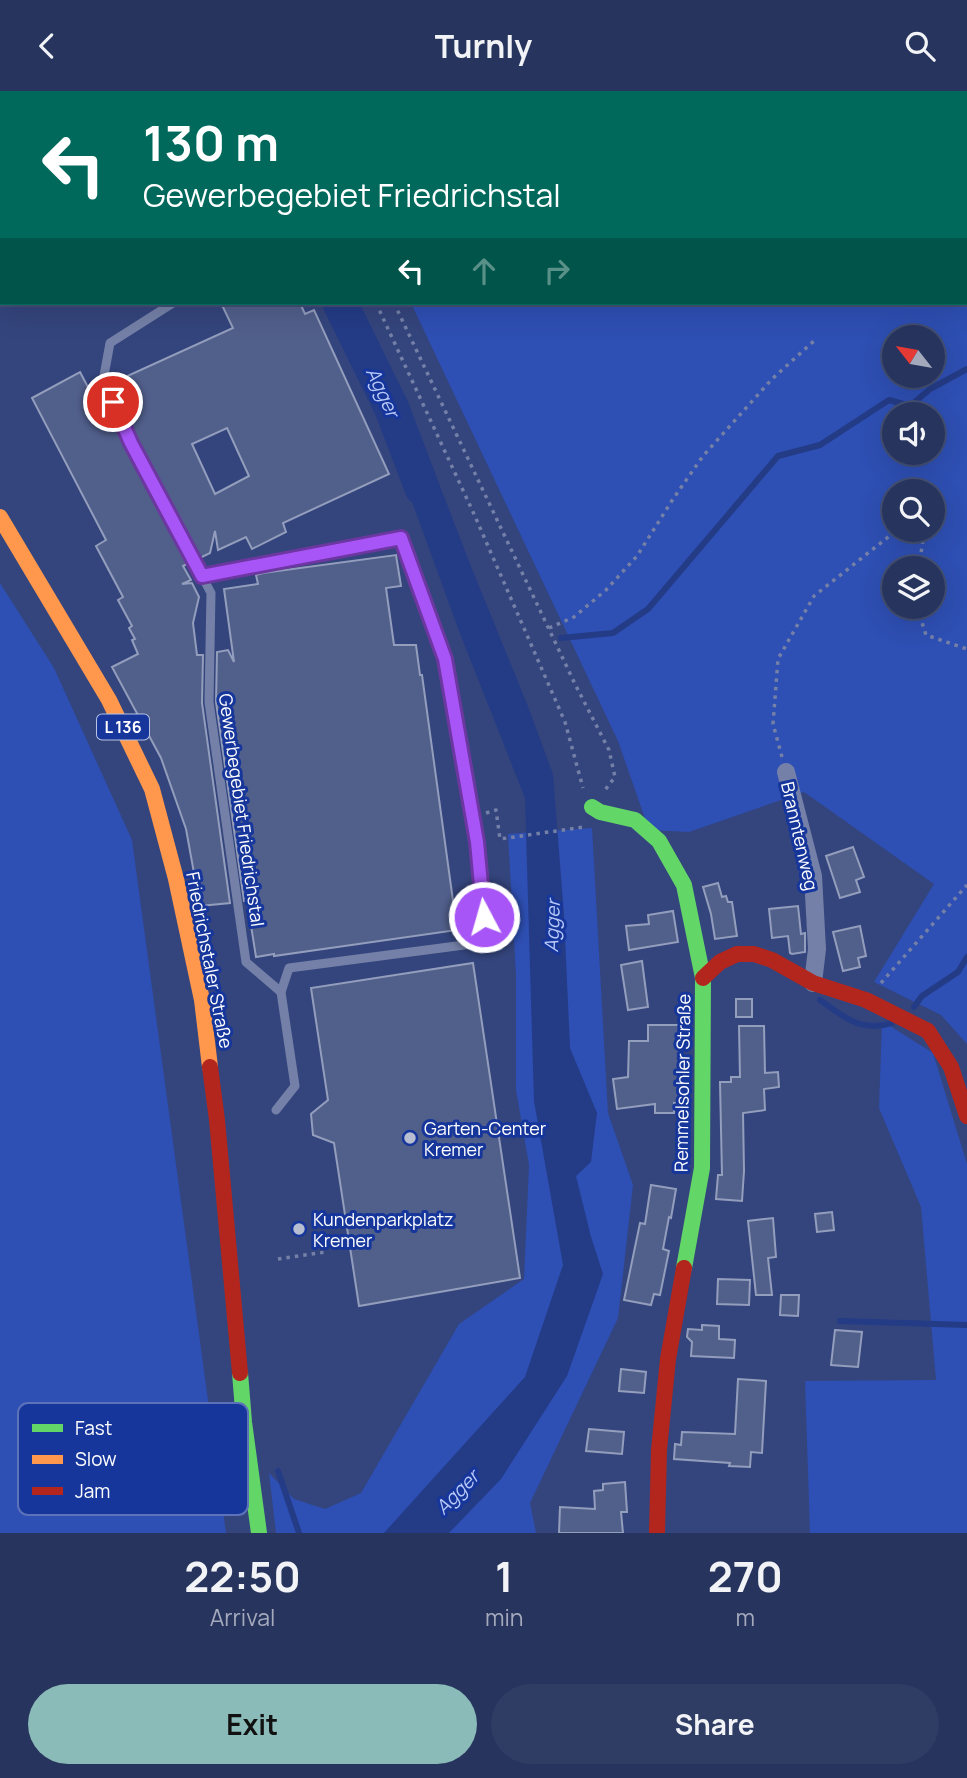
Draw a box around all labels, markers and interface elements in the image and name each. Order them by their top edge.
text: Turnly [435,24,532,68]
icon: back [28,27,66,65]
icon: search [901,27,939,65]
text: 130 m [143,109,279,176]
icon: left [28,119,119,210]
text: Gewerbegebiet Friedrichstal [143,173,561,217]
icon: left [392,252,430,290]
icon: ahead [465,252,503,290]
icon: right [538,252,576,290]
north arrow [882,325,945,389]
map controls [882,325,945,619]
water label: Agger [360,363,407,423]
pin [83,372,143,432]
icon: arrive [94,383,132,421]
button: sound [882,402,945,465]
button: search [882,479,945,542]
button: layers [882,556,945,619]
street label: Gewerbegebiet Friedrichstal [214,692,270,928]
road number: L 136 [97,715,149,740]
street label: Branntenweg [776,779,824,893]
street label: Friedrichstaler Straße [181,870,239,1050]
position arrow [447,880,521,954]
water label: Agger [538,897,566,953]
street label: Remmelsohler Straße [668,994,696,1172]
place label: Garten-Center Kremer [424,1116,547,1161]
marker: Garten-Center Kremer [402,1130,418,1146]
place label: Kundenparkplatz Kremer [313,1207,454,1252]
marker: Kundenparkplatz Kremer [291,1221,307,1237]
legend [18,1403,248,1515]
text: Fast [75,1415,112,1441]
text: Slow [75,1446,117,1472]
water label: Agger [429,1463,486,1520]
text: Jam [75,1478,110,1504]
text: 22:50 [184,1547,301,1605]
text: 1 [495,1547,513,1605]
text: 270 [708,1547,783,1605]
text: Arrival [210,1601,275,1633]
text: min [485,1601,524,1633]
text: m [735,1601,755,1633]
button: Exit [28,1684,477,1764]
button: Share [491,1684,939,1764]

